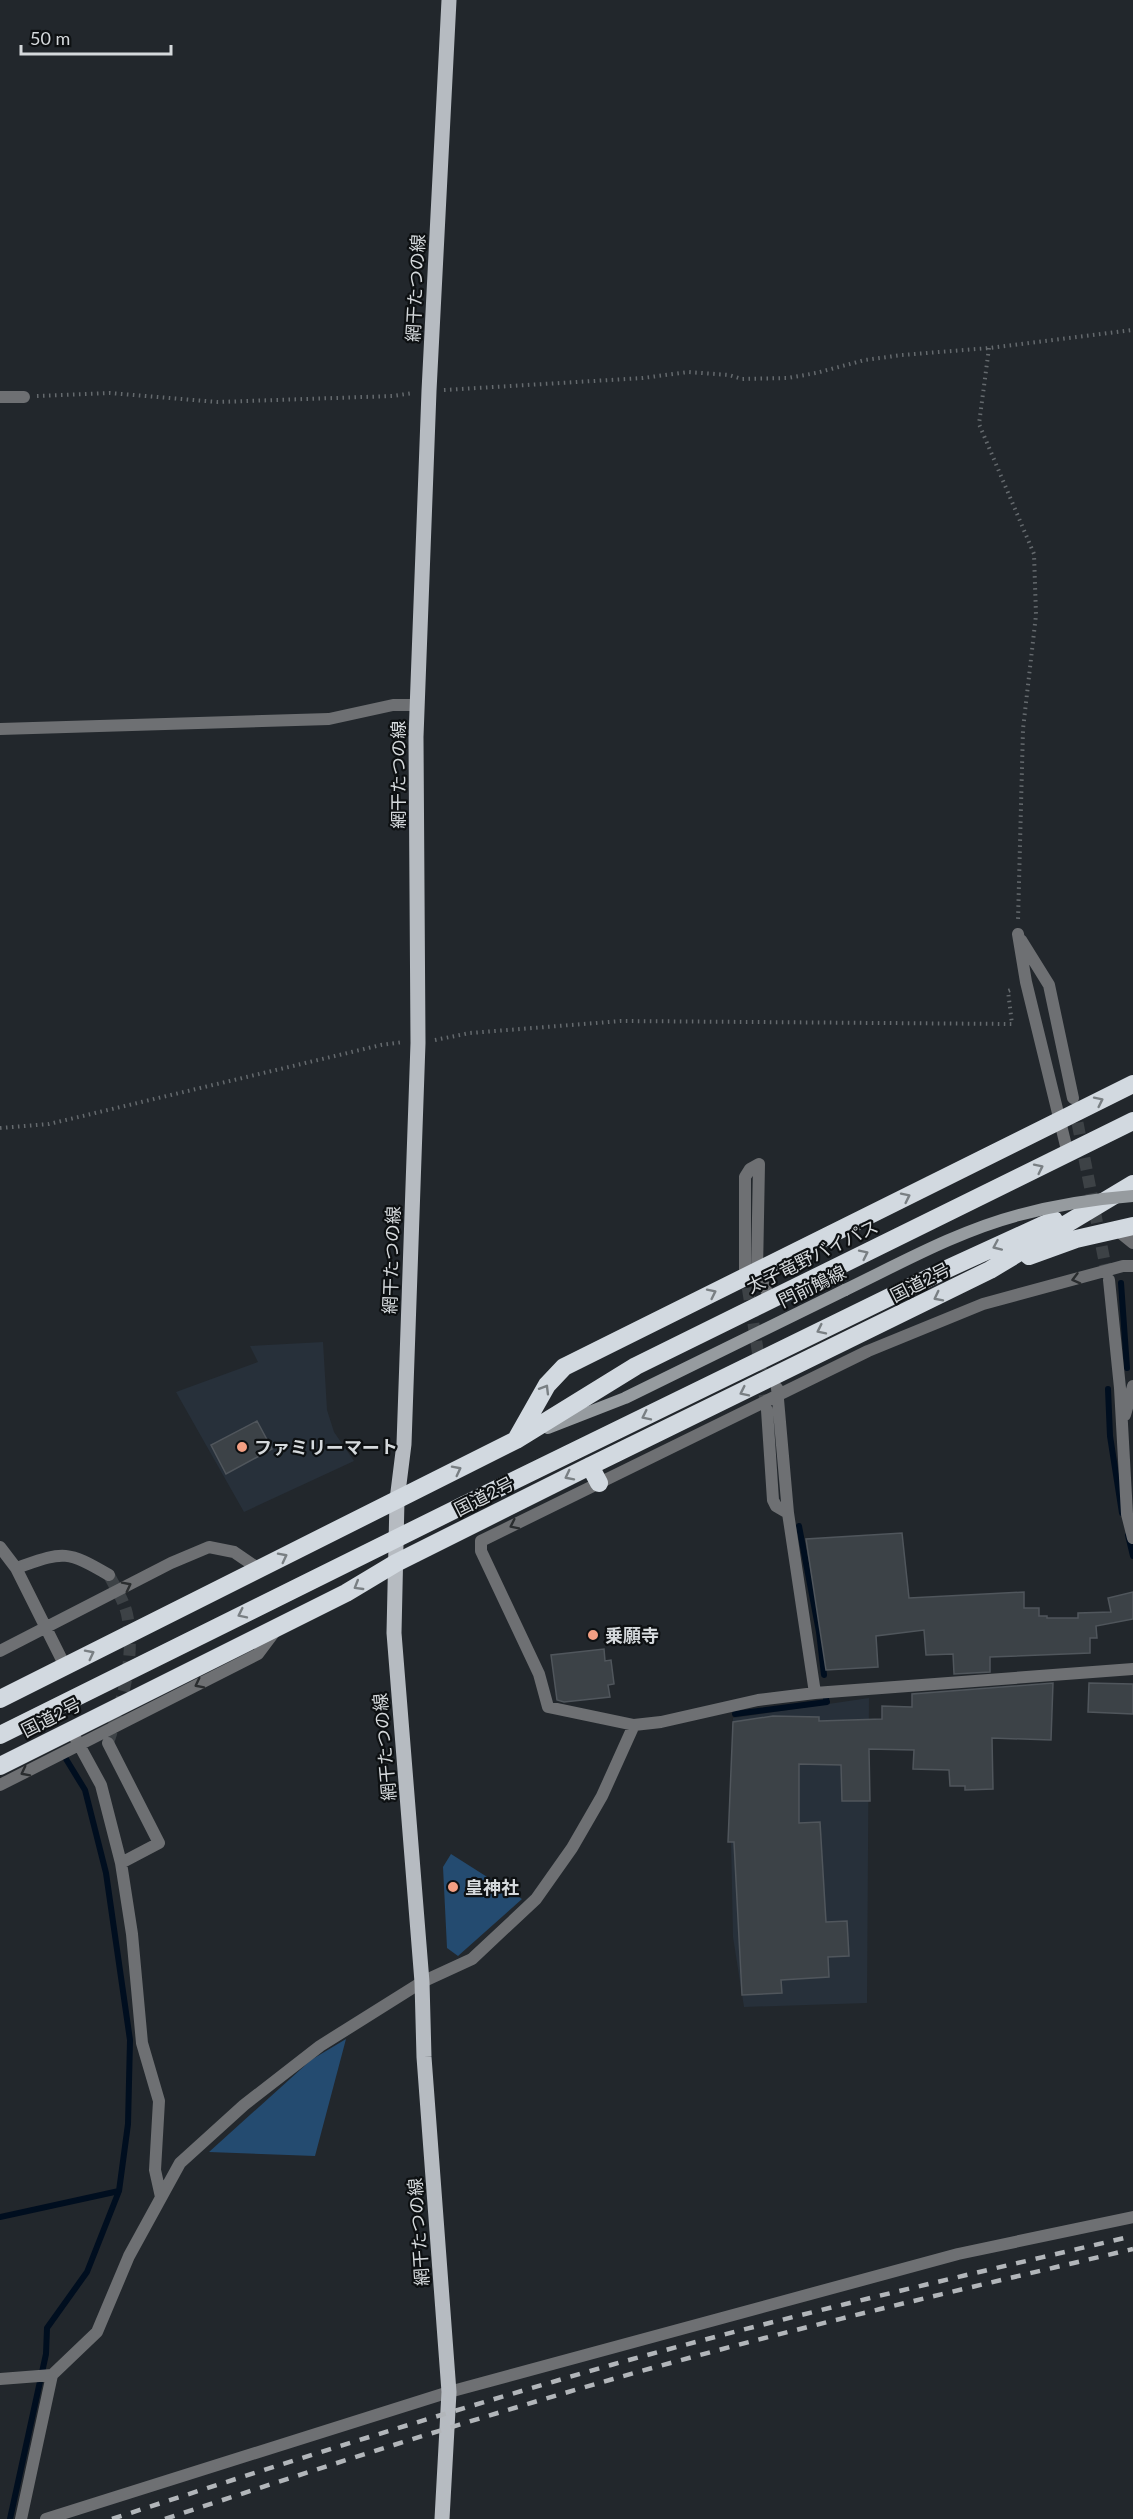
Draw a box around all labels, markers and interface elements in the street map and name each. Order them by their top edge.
scale bar [21,18,171,56]
text: 50 m [30,27,70,49]
street label: 網干たつの線 [401,233,429,343]
street label: 網干たつの線 [387,721,409,829]
one-way arrow [1093,1097,1103,1108]
one-way arrow [1032,1164,1043,1176]
one-way arrow [899,1193,910,1204]
street label: 網干たつの線 [378,1206,404,1314]
street label: 太子竜野バイパス [743,1215,881,1297]
one-way arrow [992,1239,1003,1251]
one-way arrow [857,1250,868,1262]
street label: 国道2号 [886,1258,954,1306]
street label: 門前鵤線 [775,1260,849,1312]
one-way arrow [1071,1271,1081,1284]
one-way arrow [706,1289,716,1300]
one-way arrow [934,1290,945,1301]
one-way arrow [816,1323,827,1335]
one-way arrow [740,1384,751,1396]
one-way arrow [538,1385,549,1395]
one-way arrow [641,1409,652,1420]
place label: ファミリーマート [254,1436,398,1458]
marker: ファミリーマート [235,1440,249,1454]
one-way arrow [451,1466,462,1477]
one-way arrow [564,1469,575,1481]
street label: 国道2号 [450,1472,518,1520]
one-way arrow [510,1517,521,1529]
one-way arrow [277,1553,288,1565]
one-way arrow [354,1578,364,1590]
one-way arrow [120,1582,131,1593]
one-way arrow [237,1607,248,1619]
place label: 乗願寺 [605,1624,659,1646]
marker: 乗願寺 [586,1628,600,1642]
one-way arrow [83,1649,94,1661]
one-way arrow [194,1676,205,1688]
street label: 網干たつの線 [368,1692,400,1802]
street label: 国道2号 [17,1693,85,1741]
one-way arrow [21,1765,32,1776]
place label: 皇神社 [465,1876,519,1898]
marker: 皇神社 [446,1880,460,1894]
street label: 網干たつの線 [403,2177,433,2287]

